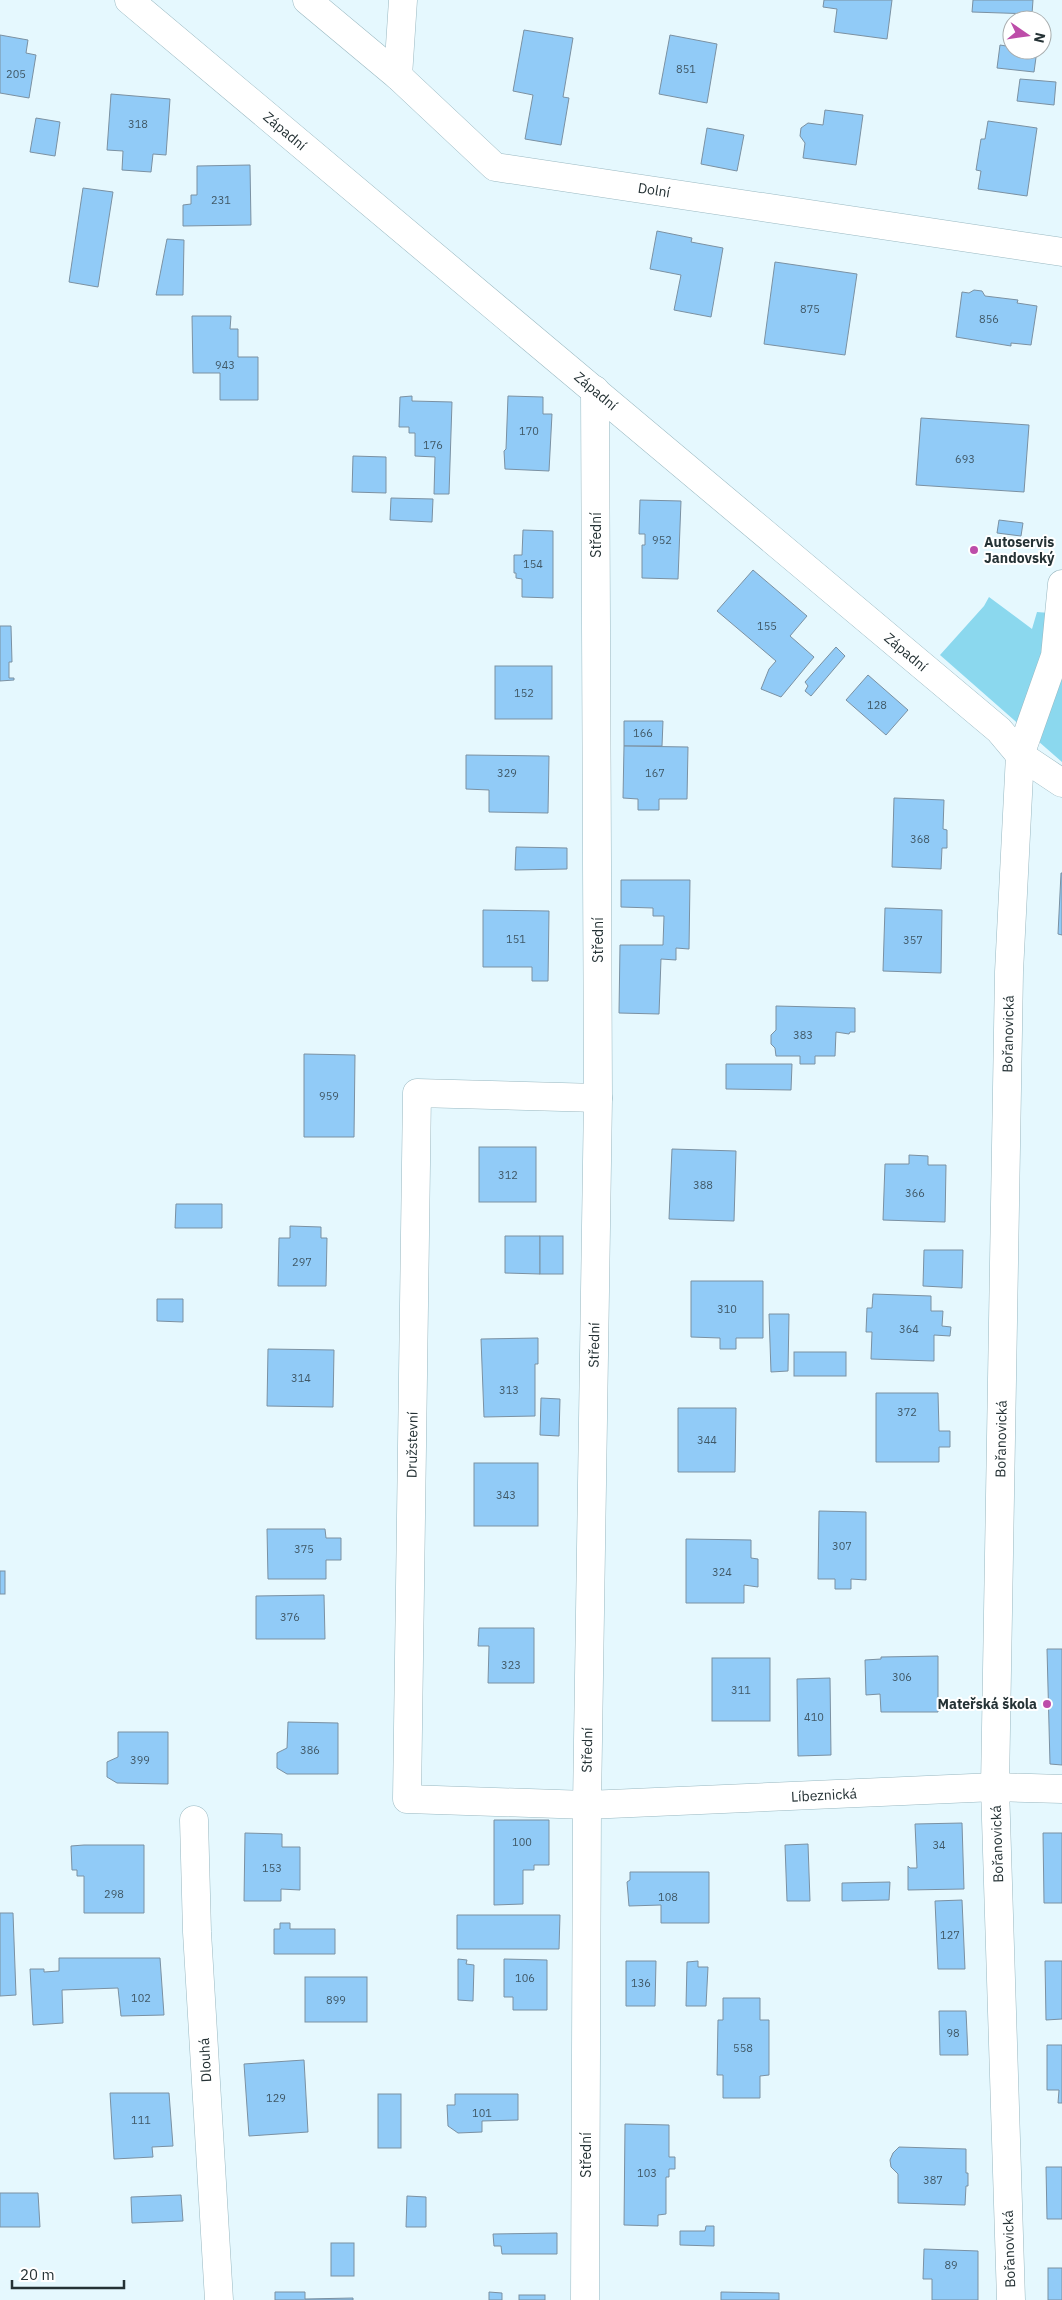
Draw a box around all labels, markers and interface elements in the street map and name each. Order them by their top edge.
north arrow [1002,10,1052,60]
text: N [1030,31,1050,45]
house number: 851 [676,62,696,76]
house number: 205 [6,67,26,81]
street label: Západní [260,108,311,155]
house number: 318 [128,117,148,131]
street label: Dolní [637,179,672,202]
house number: 231 [211,193,231,207]
house number: 875 [800,302,820,316]
house number: 856 [979,312,999,326]
house number: 943 [215,358,235,372]
street label: Západní [571,368,622,415]
house number: 170 [519,424,539,438]
house number: 176 [423,438,443,452]
house number: 693 [955,452,975,466]
street label: Střední [587,512,605,558]
house number: 952 [652,533,672,547]
place label: Autoservis Jandovský [984,533,1055,567]
marker: Autoservis Jandovský [968,544,980,556]
house number: 154 [523,557,543,571]
house number: 155 [757,619,777,633]
street label: Západní [881,629,932,676]
house number: 152 [514,686,534,700]
house number: 128 [867,698,887,712]
house number: 166 [633,726,653,740]
house number: 329 [497,766,517,780]
house number: 167 [645,766,665,780]
house number: 368 [910,832,930,846]
street label: Střední [589,917,607,963]
house number: 151 [506,932,526,946]
house number: 357 [903,933,923,947]
street label: Bořanovická [998,995,1018,1073]
house number: 383 [793,1028,813,1042]
house number: 959 [319,1089,339,1103]
house number: 312 [498,1168,518,1182]
house number: 388 [693,1178,713,1192]
house number: 366 [905,1186,925,1200]
house number: 297 [292,1255,312,1269]
house number: 310 [717,1302,737,1316]
street label: Střední [585,1322,603,1368]
house number: 364 [899,1322,919,1336]
house number: 314 [291,1371,311,1385]
house number: 313 [499,1383,519,1397]
street label: Bořanovická [991,1400,1011,1478]
house number: 372 [897,1405,917,1419]
street label: Družstevní [402,1411,422,1478]
house number: 344 [697,1433,717,1447]
house number: 343 [496,1488,516,1502]
house number: 307 [832,1539,852,1553]
house number: 375 [294,1542,314,1556]
house number: 324 [712,1565,732,1579]
house number: 376 [280,1610,300,1624]
house number: 323 [501,1658,521,1672]
house number: 306 [892,1670,912,1684]
house number: 311 [731,1683,751,1697]
place label: Mateřská škola [938,1695,1037,1713]
marker: Mateřská škola [1041,1698,1053,1710]
house number: 410 [804,1710,824,1724]
street label: Střední [578,1727,596,1773]
house number: 386 [300,1743,320,1757]
house number: 399 [130,1753,150,1767]
street label: Líbeznická [791,1784,858,1806]
street label: Bořanovická [987,1804,1007,1883]
house number: 100 [512,1835,532,1849]
house number: 34 [932,1838,946,1852]
house number: 153 [262,1861,282,1875]
house number: 298 [104,1887,124,1901]
house number: 108 [658,1890,678,1904]
house number: 127 [940,1928,960,1942]
house number: 106 [515,1971,535,1985]
house number: 136 [631,1976,651,1990]
house number: 102 [131,1991,151,2005]
house number: 899 [326,1993,346,2007]
house number: 98 [946,2026,960,2040]
street label: Dlouhá [195,2037,215,2083]
house number: 558 [733,2041,753,2055]
house number: 129 [266,2091,286,2105]
house number: 101 [472,2106,492,2120]
house number: 111 [131,2113,151,2127]
street label: Střední [577,2132,595,2178]
house number: 103 [637,2166,657,2180]
house number: 387 [923,2173,943,2187]
street label: Bořanovická [999,2209,1019,2288]
scale bar [12,2258,125,2290]
house number: 89 [944,2258,958,2272]
text: 20 m [20,2265,55,2284]

